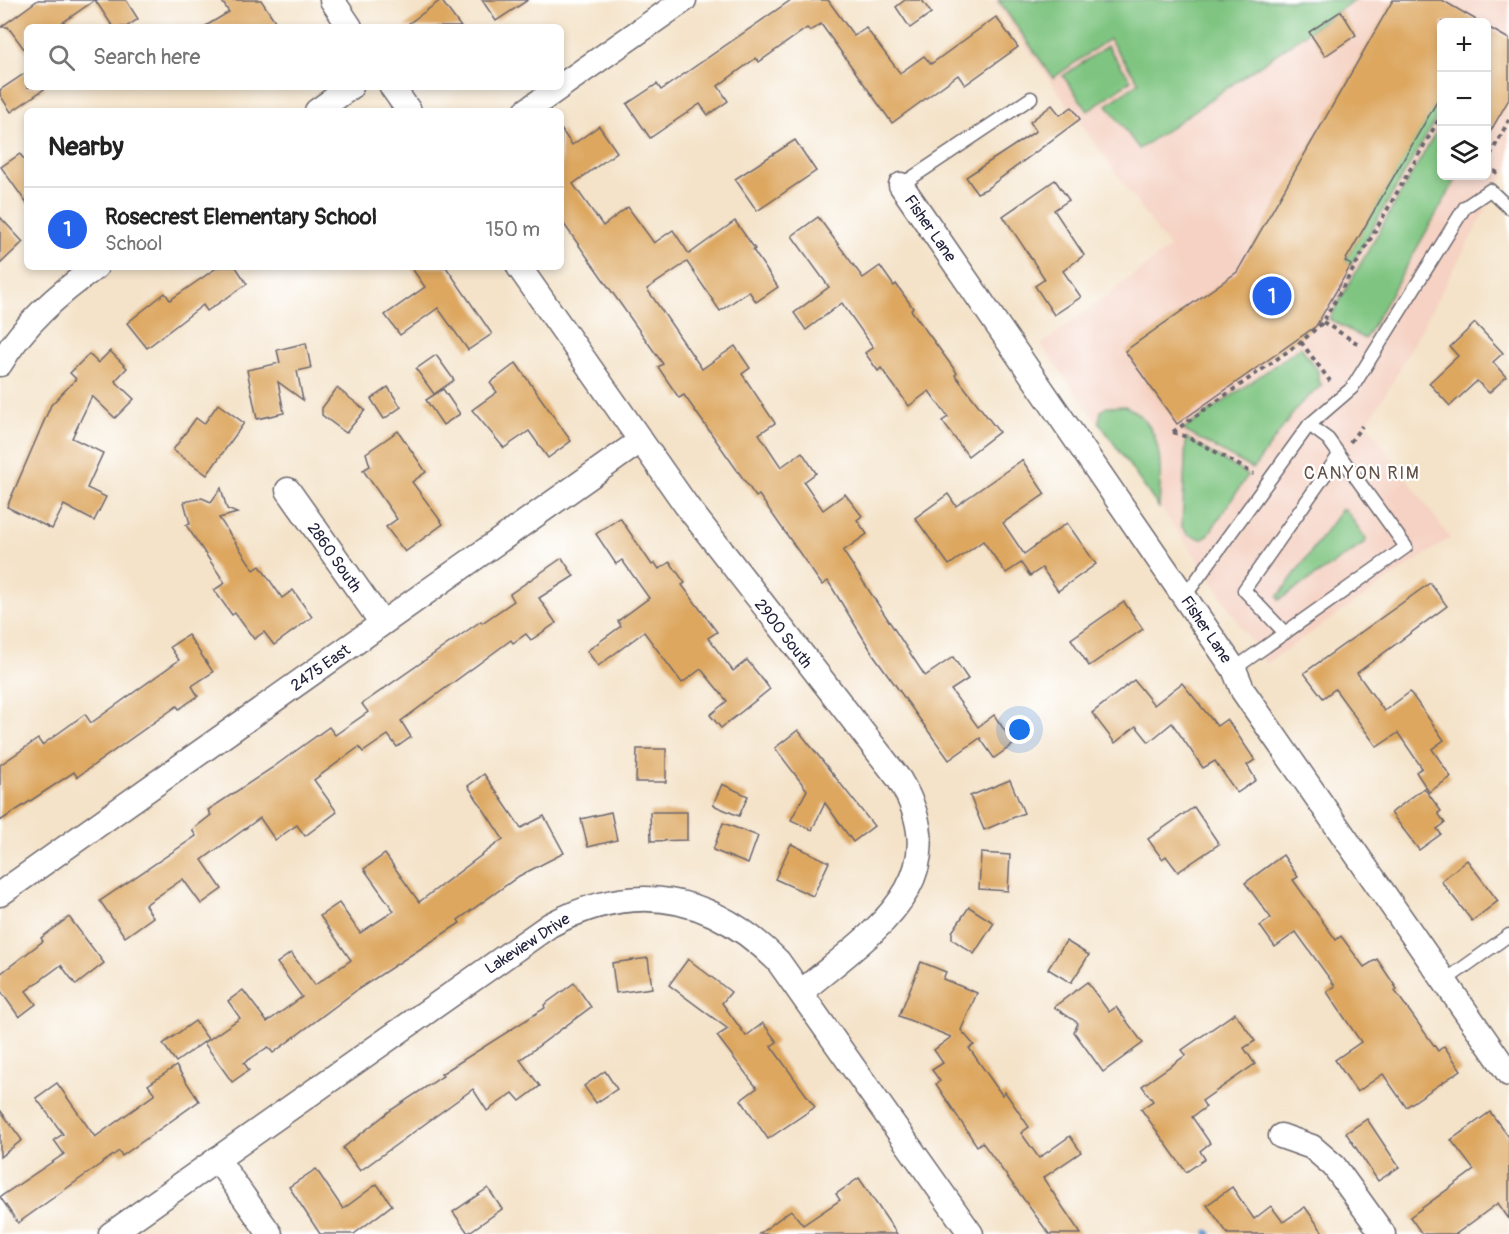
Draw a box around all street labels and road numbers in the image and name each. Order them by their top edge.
street label: Fisher Lane [900,191,961,266]
street label: 2860 South [303,519,365,596]
street label: Fisher Lane [1176,592,1236,667]
street label: 2900 South [750,595,816,672]
street label: 2475 East [287,640,355,696]
street label: Lakeview Drive [481,909,574,979]

